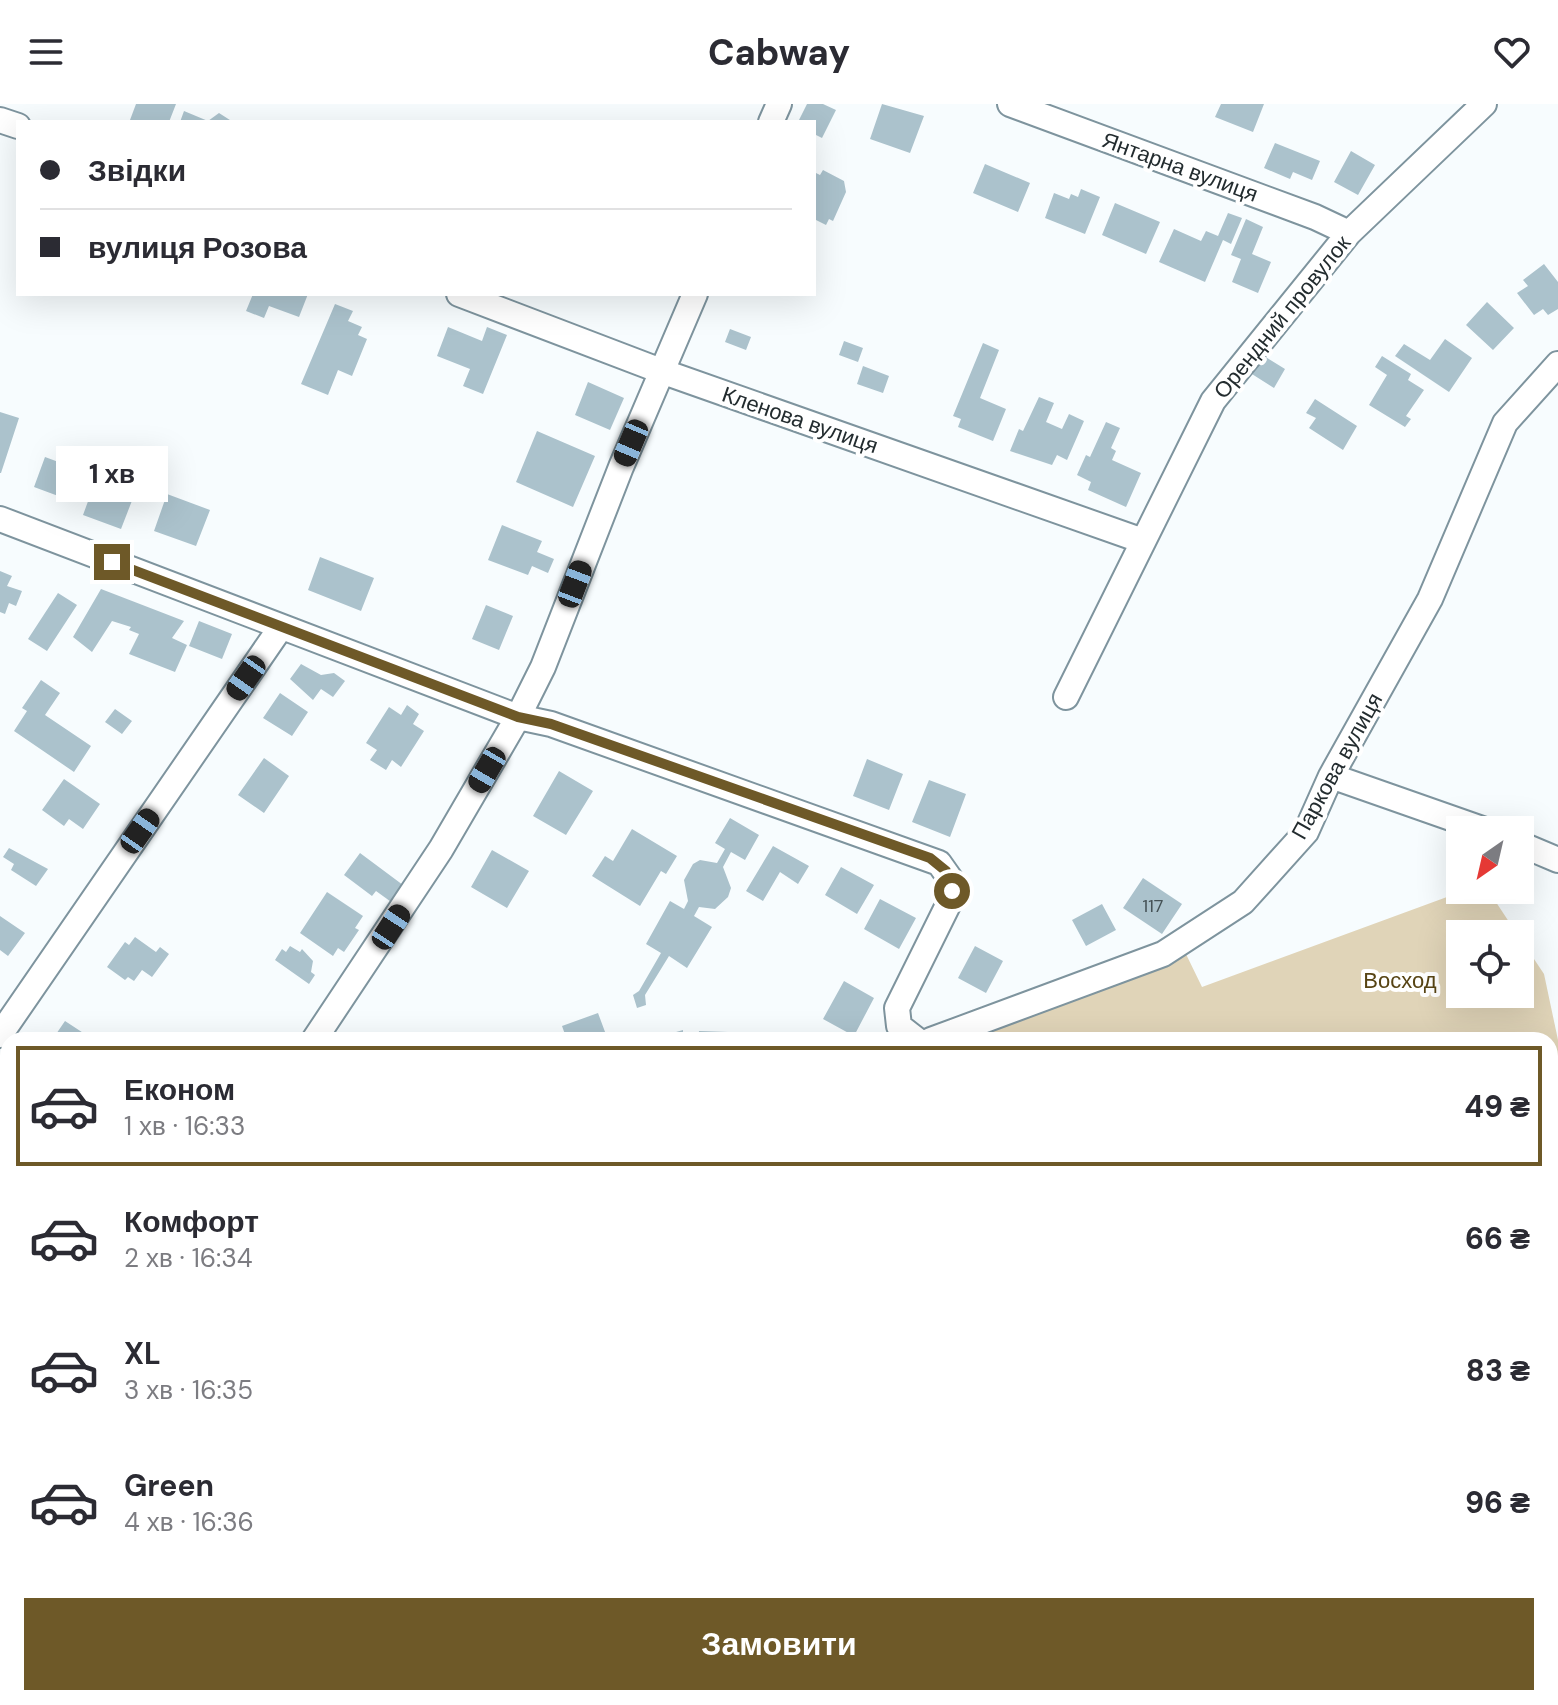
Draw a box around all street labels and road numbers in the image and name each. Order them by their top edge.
street label: Янтарна вулиця [1098,125,1262,209]
street label: Орендний провулок [1207,229,1357,405]
street label: Кленова вулиця [718,380,882,460]
street label: Паркова вулиця [1285,688,1389,844]

